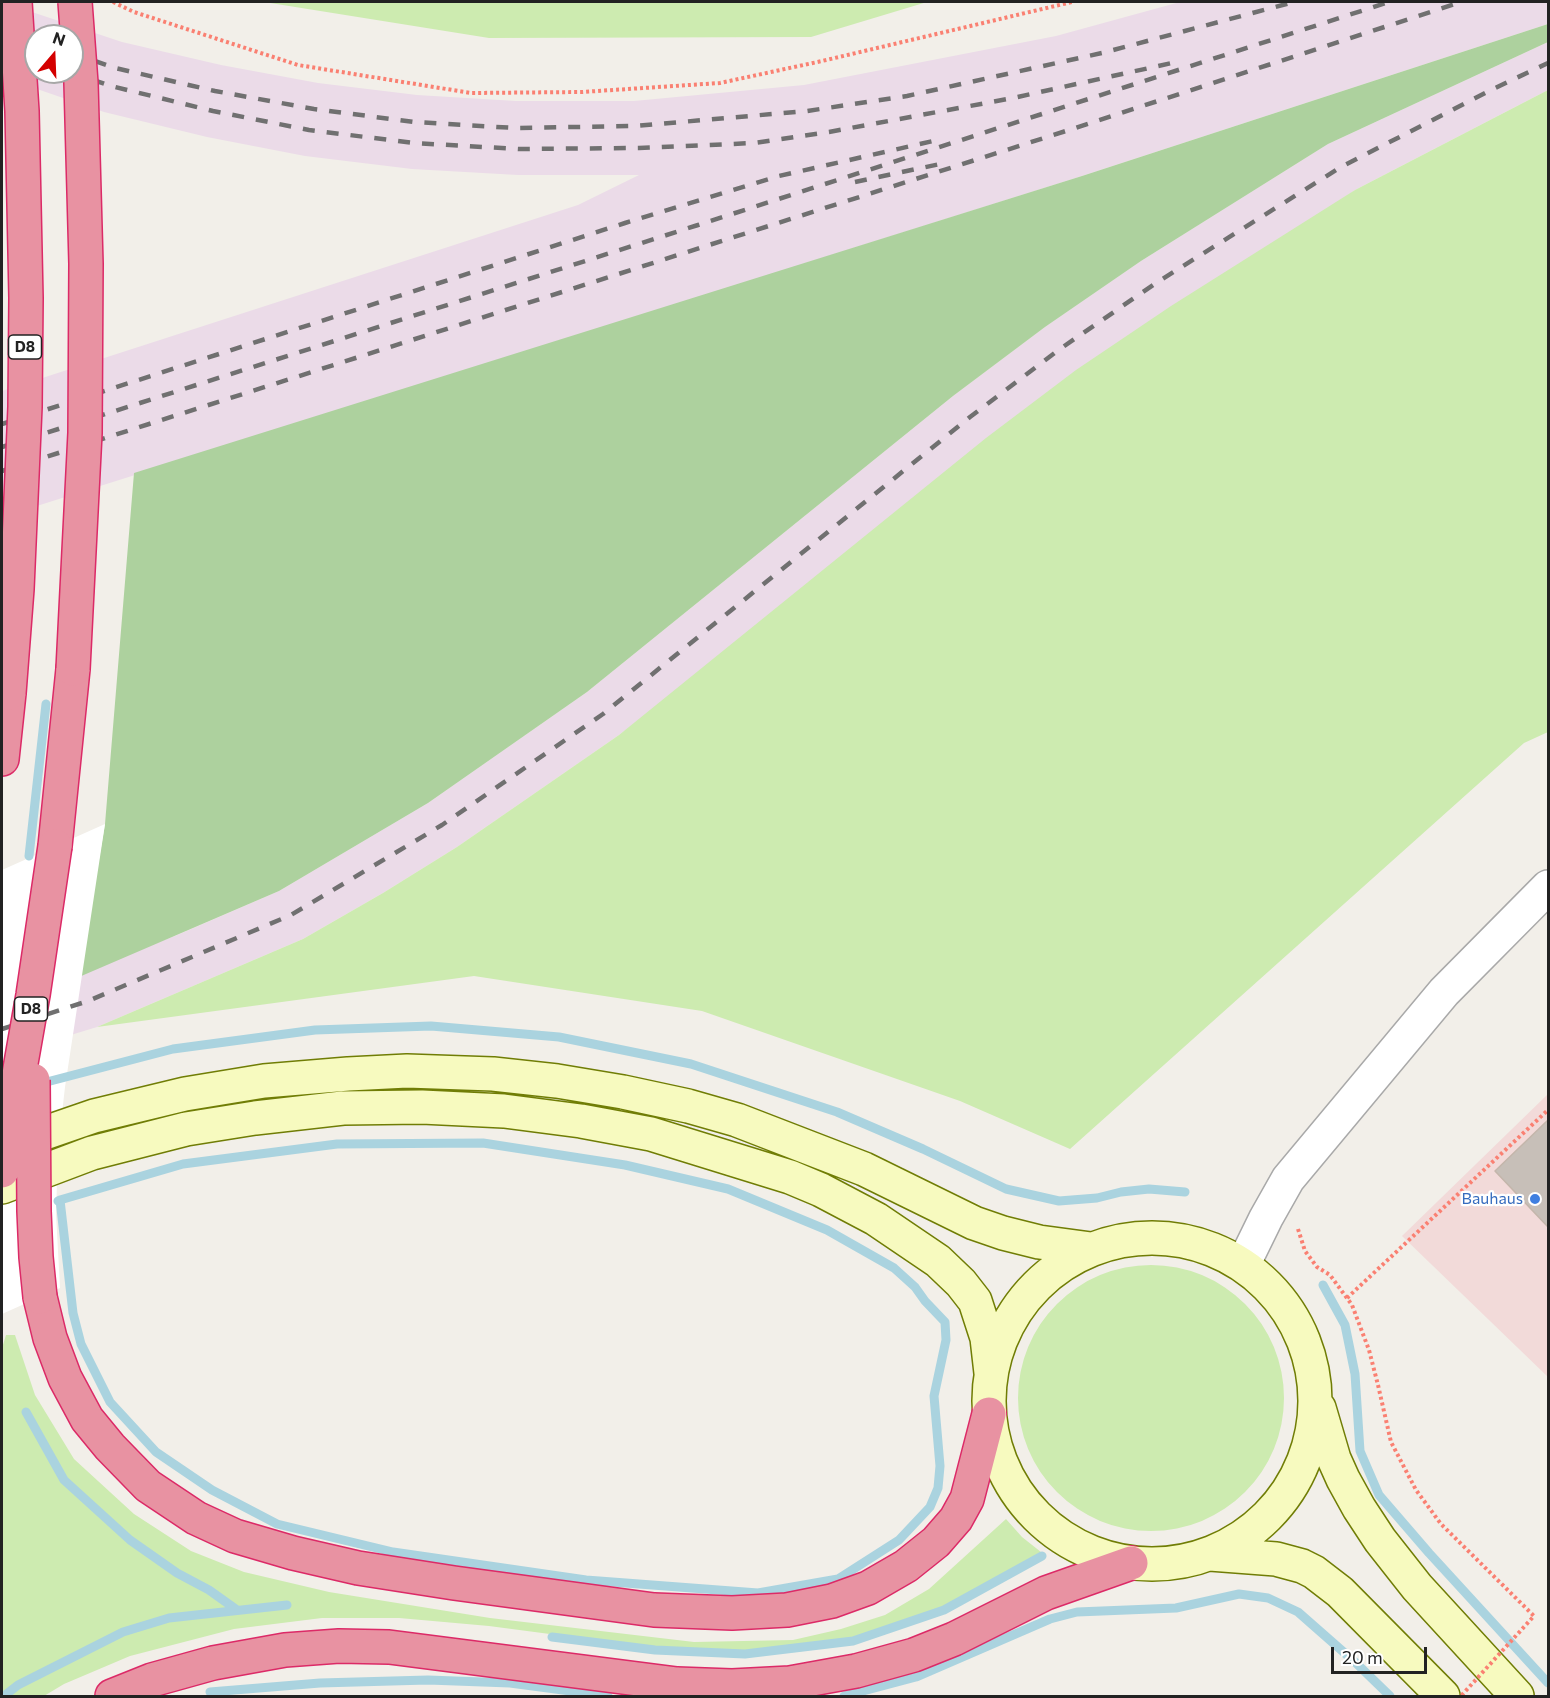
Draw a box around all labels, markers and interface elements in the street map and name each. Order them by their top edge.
north arrow [24,24,84,84]
text: N [51,27,68,49]
road number: D8 [9,335,42,359]
road number: D8 [15,997,48,1021]
place label: Bauhaus [1462,1189,1523,1209]
marker: Bauhaus [1528,1192,1542,1206]
scale bar [1334,1635,1430,1673]
text: 20 m [1342,1646,1383,1668]

